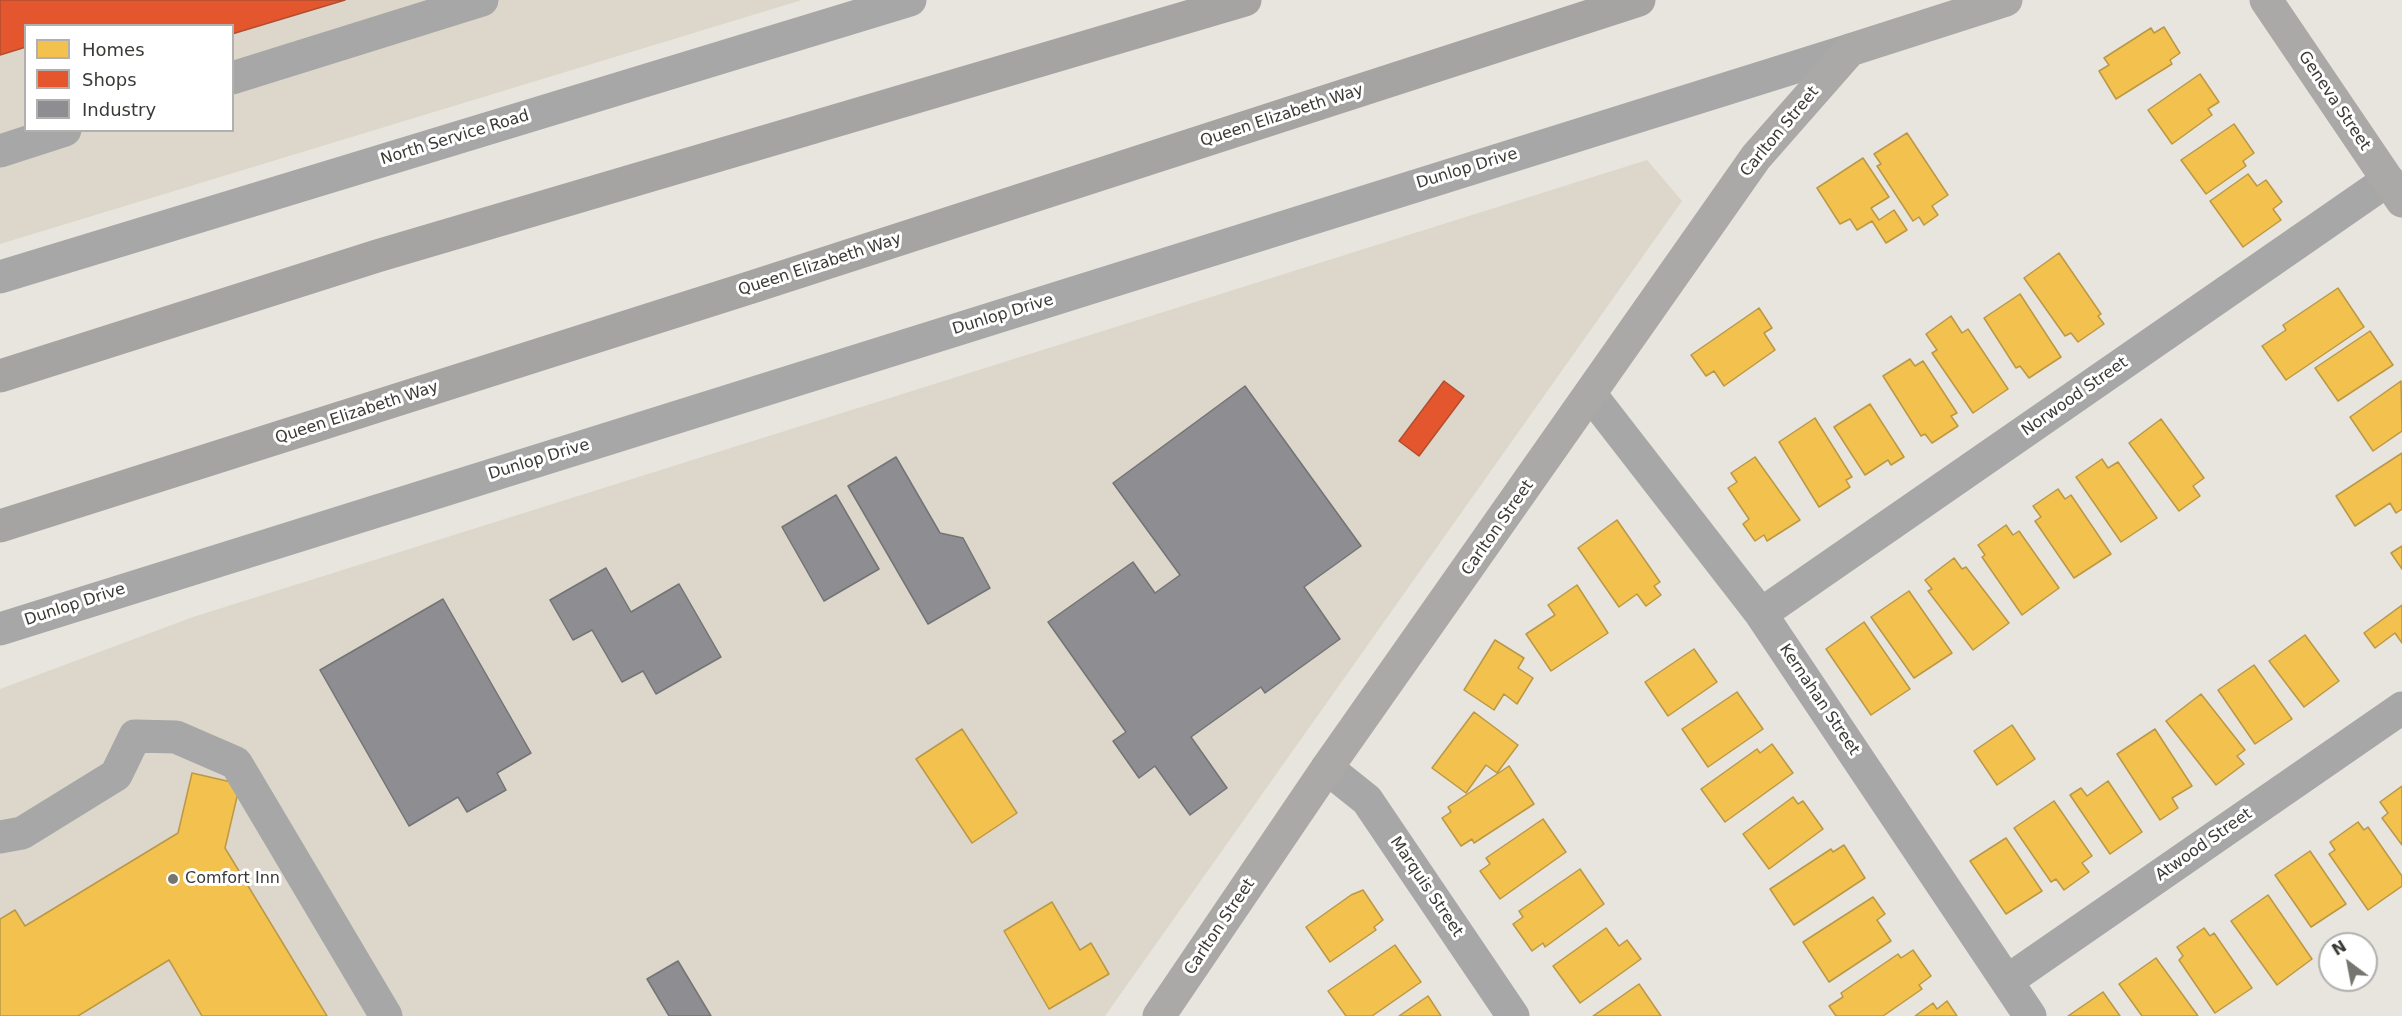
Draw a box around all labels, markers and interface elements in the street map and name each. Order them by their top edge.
legend [24,24,234,132]
text: Homes [82,39,145,60]
street label: Geneva Street [2294,48,2374,154]
text: Shops [82,69,137,90]
street label: Queen Elizabeth Way [1198,81,1366,151]
street label: Carlton Street [1737,83,1823,181]
text: Industry [82,99,156,120]
street label: North Service Road [378,106,532,170]
street label: Dunlop Drive [1414,145,1520,193]
street label: Queen Elizabeth Way [736,230,904,300]
street label: Dunlop Drive [950,291,1056,339]
street label: Norwood Street [2018,353,2132,441]
street label: Queen Elizabeth Way [273,378,441,448]
street label: Dunlop Drive [486,436,592,484]
street label: Carlton Street [1458,477,1538,579]
street label: Dunlop Drive [22,580,128,630]
street label: Kernahan Street [1775,641,1863,759]
street label: Atwood Street [2152,805,2256,885]
street label: Marquis Street [1385,833,1467,941]
place label: Comfort Inn [185,869,280,889]
marker: Comfort Inn [166,872,180,886]
street label: Carlton Street [1181,875,1259,979]
north arrow [2318,932,2378,992]
text: N [2329,936,2350,960]

